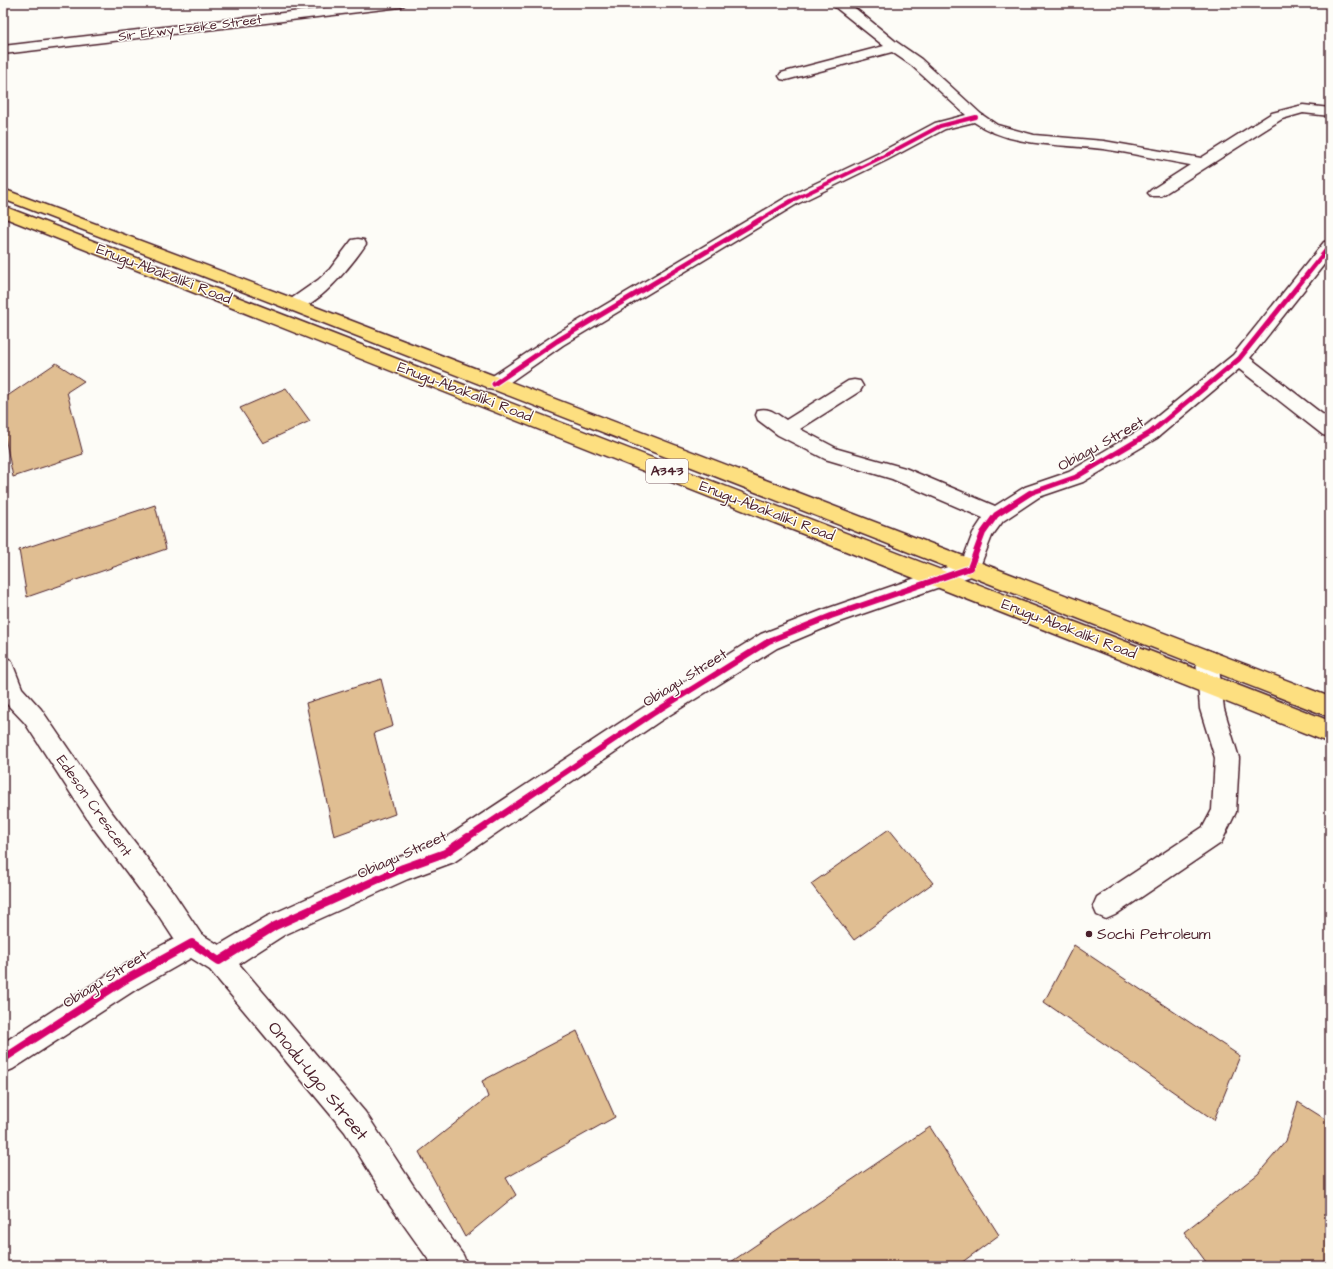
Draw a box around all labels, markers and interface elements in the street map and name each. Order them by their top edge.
street label: Sir Ekwy Ezeike Street [117,10,264,47]
street label: Enugu-Abakaliki Road [93,239,235,310]
street label: Enugu-Abakaliki Road [394,357,536,428]
street label: Obiagu Street [1054,412,1149,477]
road number: A343 [646,459,688,483]
street label: Enugu-Abakaliki Road [696,476,838,547]
street label: Enugu-Abakaliki Road [998,594,1140,665]
street label: Obiagu Street [639,644,732,713]
street label: Edeson Crescent [51,751,137,861]
street label: Obiagu Street [354,826,451,885]
place label: Sochi Petroleum [1097,924,1211,945]
marker: Sochi Petroleum [1084,929,1094,939]
street label: Obiagu Street [59,945,152,1014]
street label: Onodu-Ugo Street [261,1016,375,1147]

